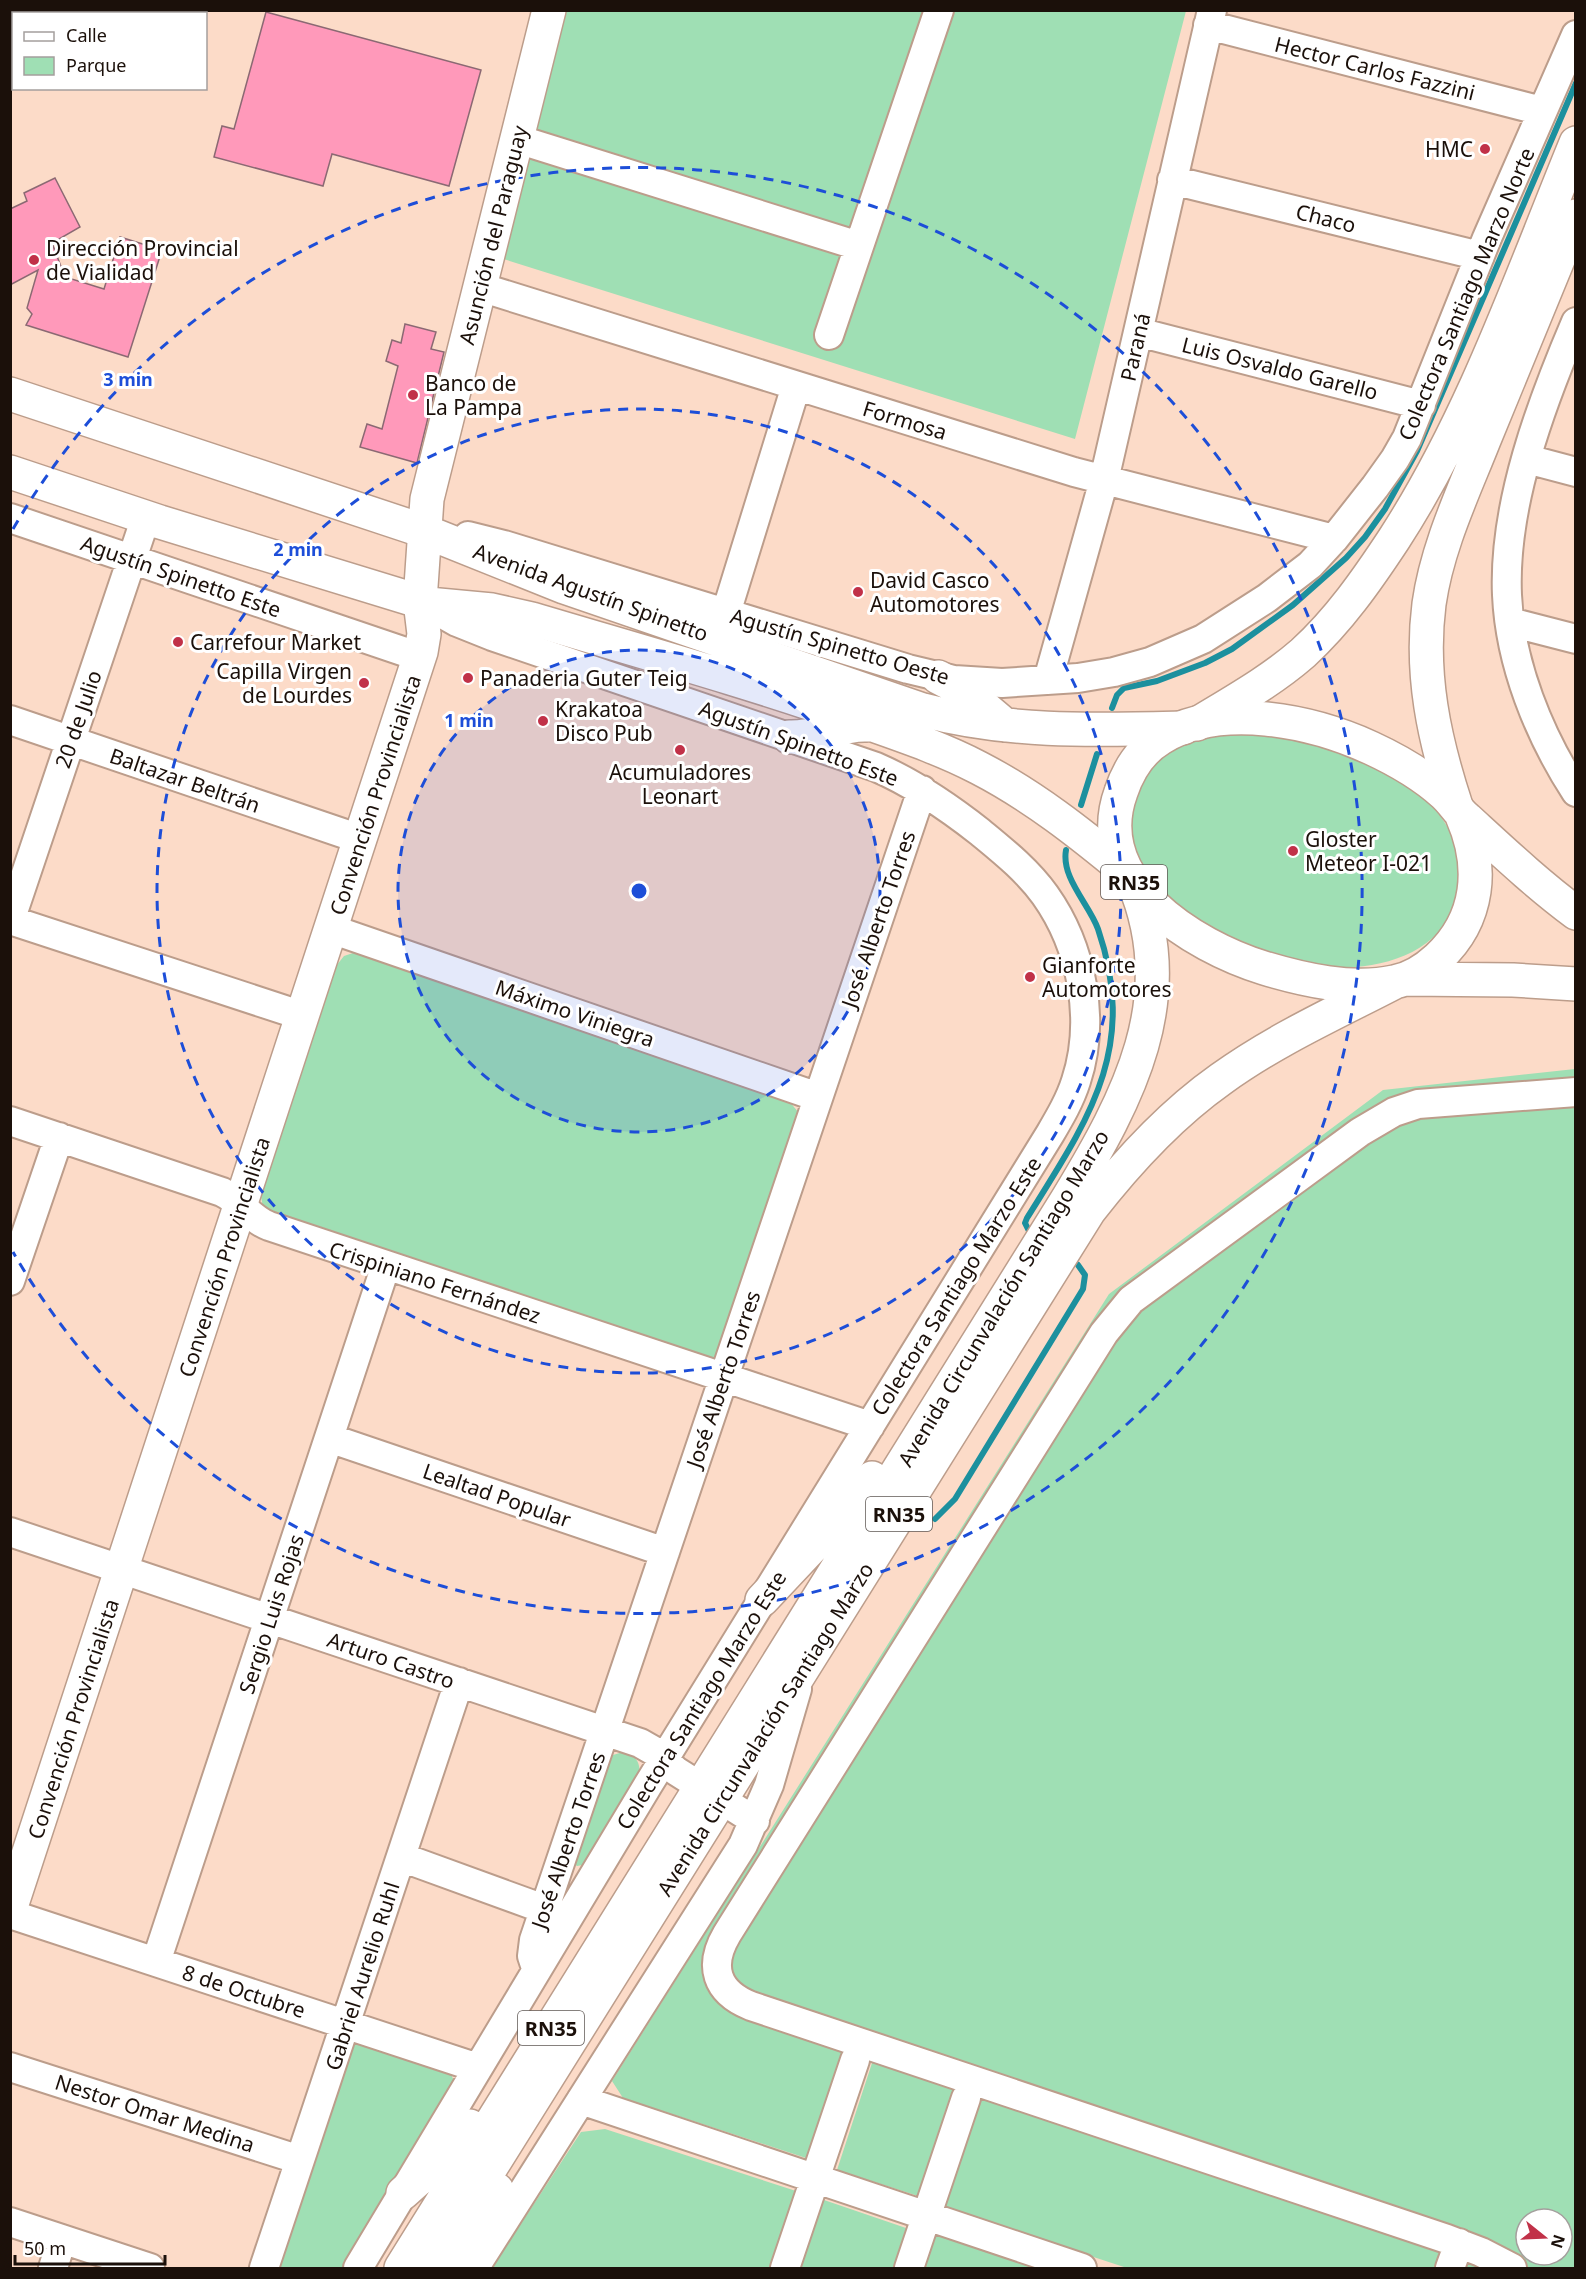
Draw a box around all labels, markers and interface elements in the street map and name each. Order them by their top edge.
legend [12,12,207,90]
text: Calle [66,23,107,47]
street label: Hector Carlos Fazzini [1272,30,1478,106]
text: Parque [66,53,126,77]
street label: Asunción del Paraguay [452,122,534,347]
place label: HMC [1425,135,1473,163]
marker: HMC [1478,142,1492,156]
street label: Colectora Santiago Marzo Norte [1391,143,1541,445]
street label: Chaco [1293,197,1359,239]
place label: Dirección Provincial de Vialidad [46,234,239,286]
marker: Dirección Provincial de Vialidad [27,253,41,267]
street label: Paraná [1114,310,1156,384]
street label: Luis Osvaldo Garello [1179,330,1381,406]
text: 3 min [103,367,153,391]
place label: Banco de La Pampa [425,369,522,421]
marker: Banco de La Pampa [406,388,420,402]
street label: Formosa [860,394,950,446]
street label: Agustín Spinetto Este [77,529,285,623]
street label: Avenida Agustín Spinetto [470,536,712,648]
text: 2 min [273,537,323,561]
place label: David Casco Automotores [870,566,999,618]
marker: David Casco Automotores [851,585,865,599]
street label: Agustín Spinetto Oeste [727,601,953,691]
place label: Carrefour Market [190,628,361,656]
marker: Carrefour Market [171,635,185,649]
place label: Capilla Virgen de Lourdes [216,657,352,709]
place label: Panaderia Guter Teig [480,664,688,692]
street label: 20 de Julio [48,666,108,772]
street label: Convención Provincialista [323,671,427,919]
marker: Panaderia Guter Teig [461,671,475,685]
marker: Capilla Virgen de Lourdes [357,676,371,690]
street label: Agustín Spinetto Este [696,694,902,792]
place label: Krakatoa Disco Pub [555,695,653,747]
text: 1 min [444,708,494,732]
marker: Krakatoa Disco Pub [536,714,550,728]
street label: Baltazar Beltrán [106,741,264,819]
marker: Acumuladores Leonart [673,743,687,757]
place label: Acumuladores Leonart [609,758,751,810]
place label: Gloster Meteor I-021 [1305,825,1432,877]
street label: José Alberto Torres [834,827,921,1013]
marker: Gloster Meteor I-021 [1286,844,1300,858]
road number: RN35 [1101,865,1167,899]
centre of rings [629,881,649,901]
place label: Gianforte Automotores [1042,951,1171,1003]
marker: Gianforte Automotores [1023,970,1037,984]
street label: Máximo Viniegra [492,973,658,1053]
street label: Avenida Circunvalación Santiago Marzo [891,1125,1115,1471]
street label: Convención Provincialista [172,1133,276,1381]
street label: Colectora Santiago Marzo Este [865,1151,1047,1421]
street label: Crispiniano Fernández [326,1235,544,1329]
street label: José Alberto Torres [679,1287,766,1473]
street label: Lealtad Popular [419,1457,575,1534]
road number: RN35 [866,1497,932,1531]
street label: Sergio Luis Rojas [232,1531,310,1697]
street label: Avenida Circunvalación Santiago Marzo [650,1557,880,1901]
street label: Colectora Santiago Marzo Este [610,1565,792,1835]
street label: Convención Provincialista [21,1595,125,1843]
street label: Arturo Castro [324,1625,458,1695]
street label: José Alberto Torres [524,1748,611,1934]
street label: Gabriel Aurelio Ruhl [318,1878,406,2074]
street label: 8 de Octubre [179,1958,309,2024]
road number: RN35 [518,2011,584,2045]
street label: Nestor Omar Medina [52,2068,258,2158]
north arrow [1514,2207,1574,2267]
scale bar [15,2228,165,2266]
text: N [1546,2232,1571,2251]
text: 50 m [24,2236,66,2260]

